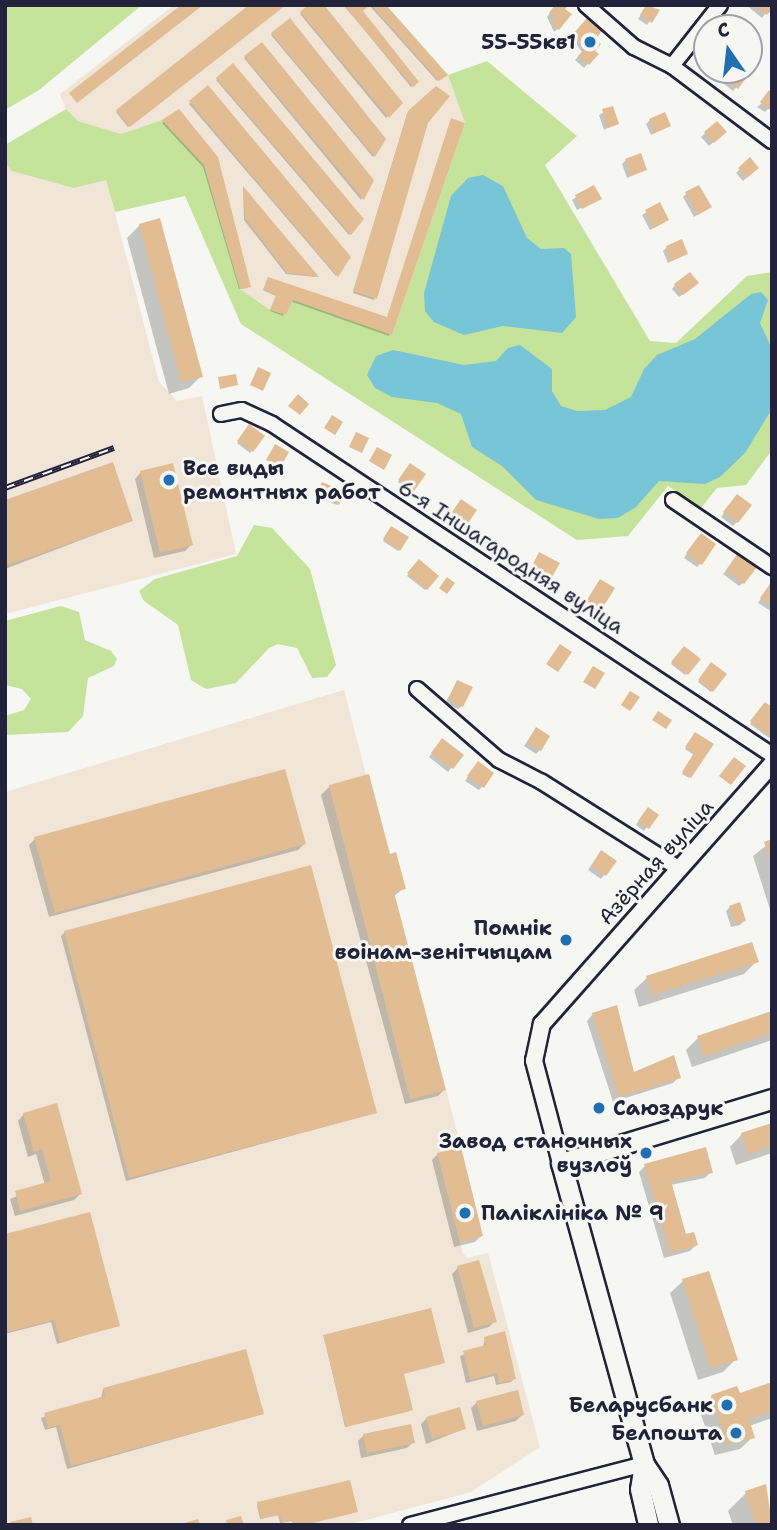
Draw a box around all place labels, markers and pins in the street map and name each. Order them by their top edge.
place label: 55-55кв1 [481,29,576,55]
marker: 55-55кв1 [582,34,598,50]
place label: Все виды ремонтных работ [183,455,381,505]
marker: Все виды ремонтных работ [161,472,177,488]
place label: Помнік воінам-зенітчыцам [335,915,552,965]
marker: Помнік воінам-зенітчыцам [558,932,574,948]
place label: Саюздрук [613,1095,723,1121]
marker: Саюздрук [591,1100,607,1116]
place label: Завод станочных вузлоў [439,1128,632,1178]
marker: Завод станочных вузлоў [638,1145,654,1161]
place label: Паліклініка № 9 [481,1200,664,1226]
marker: Паліклініка № 9 [455,1203,475,1223]
place label: Беларусбанк [569,1392,713,1418]
marker: Беларусбанк [719,1397,735,1413]
place label: Белпошта [611,1420,722,1446]
marker: Белпошта [728,1425,744,1441]

